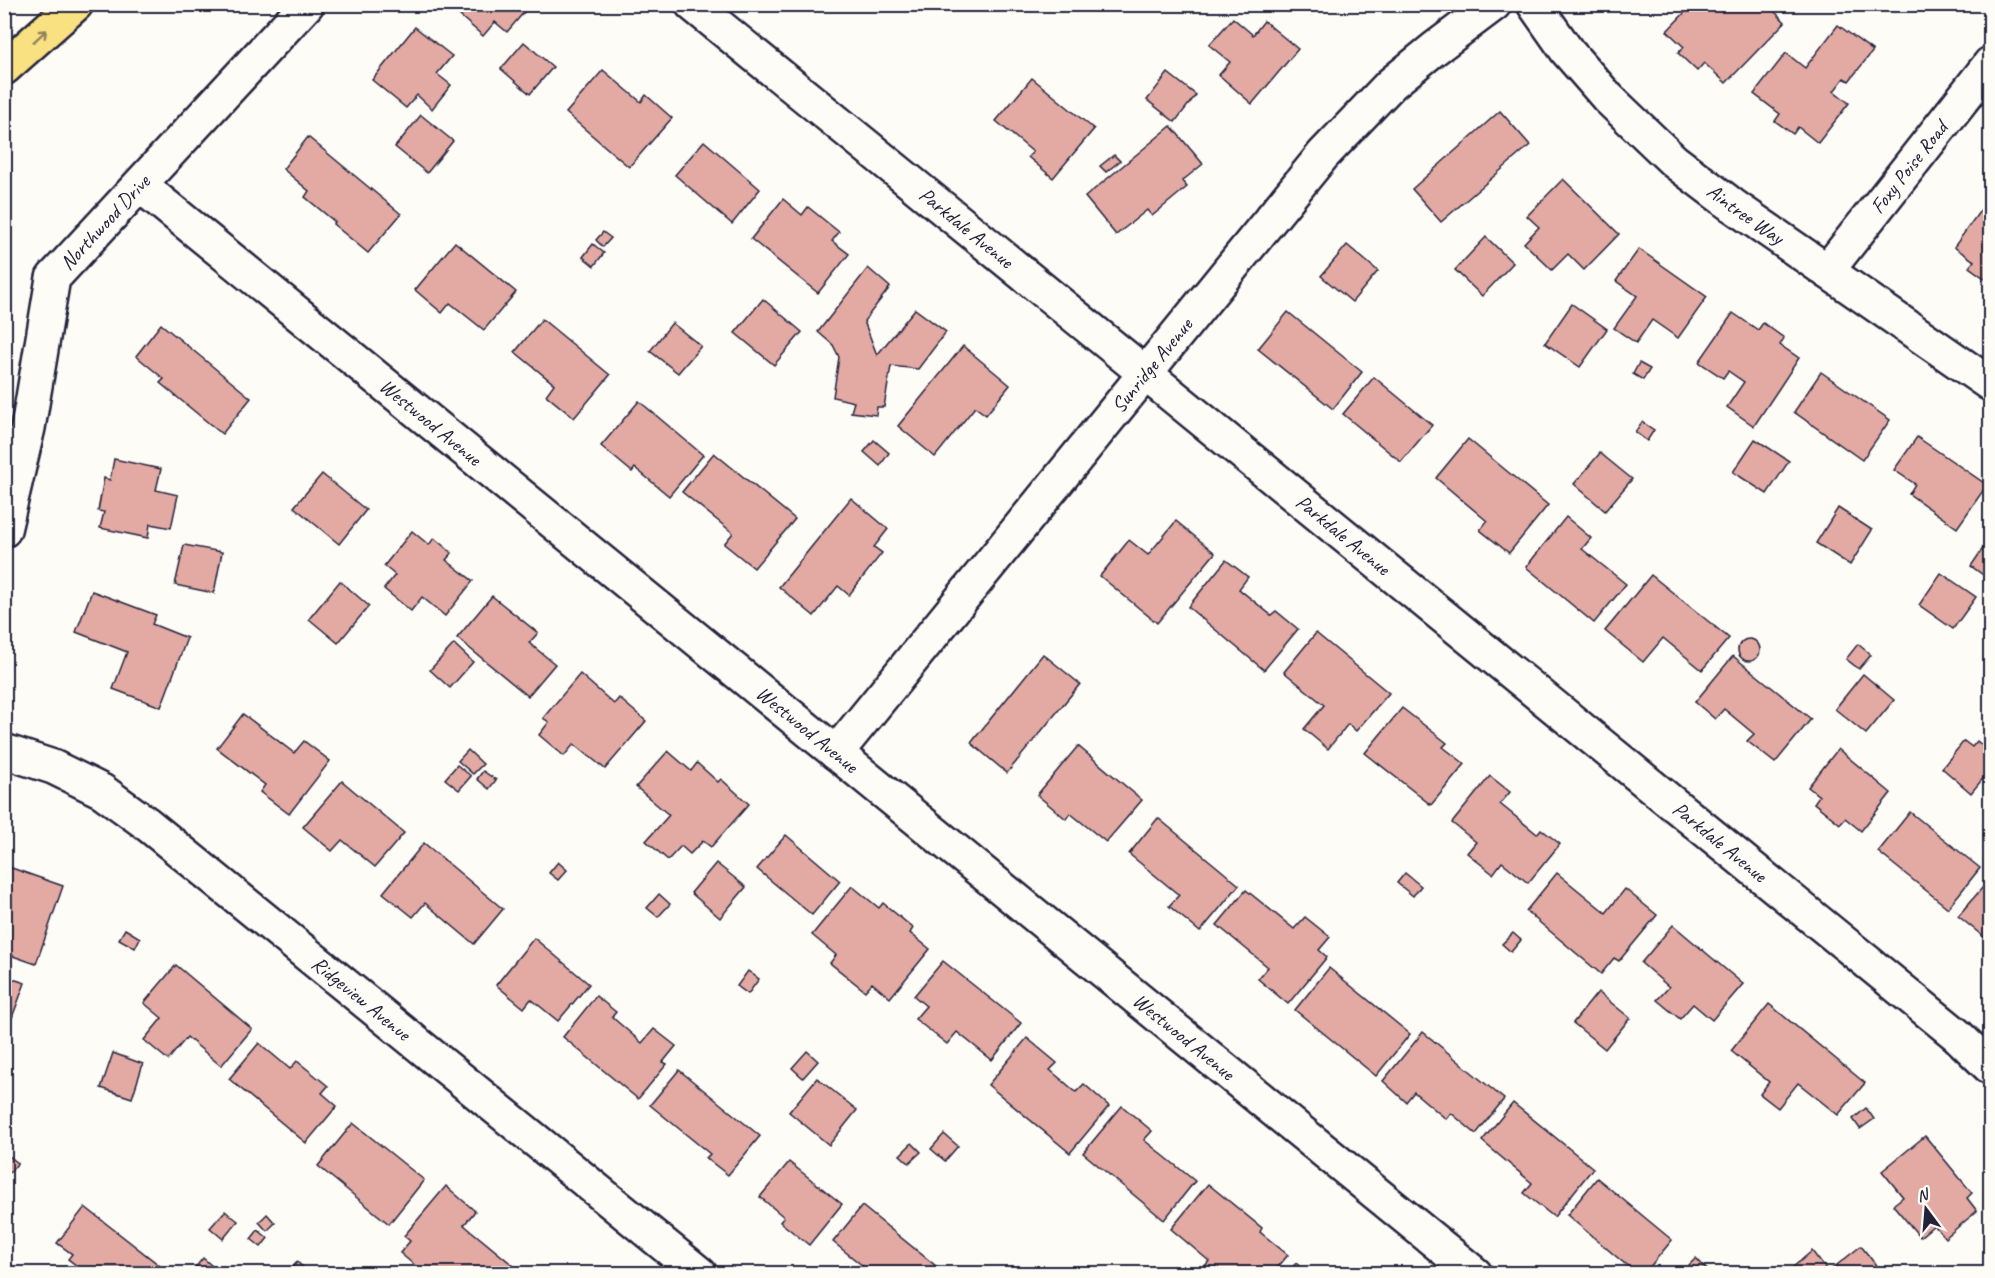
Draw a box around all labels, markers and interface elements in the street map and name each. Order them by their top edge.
one-way arrow [32,29,47,43]
street label: Foxy Poise Road [1864,113,1955,219]
street label: Northwood Drive [54,168,156,275]
street label: Aintree Way [1702,178,1790,251]
street label: Parkdale Avenue [914,182,1020,274]
street label: Sunridge Avenue [1105,312,1199,418]
street label: Westwood Avenue [374,373,488,472]
street label: Parkdale Avenue [1291,489,1396,581]
street label: Westwood Avenue [751,680,864,779]
street label: Parkdale Avenue [1668,796,1773,889]
street label: Ridgeview Avenue [307,950,418,1047]
street label: Westwood Avenue [1128,987,1241,1086]
north arrow [1896,1179,1956,1239]
text: N [1915,1184,1933,1207]

